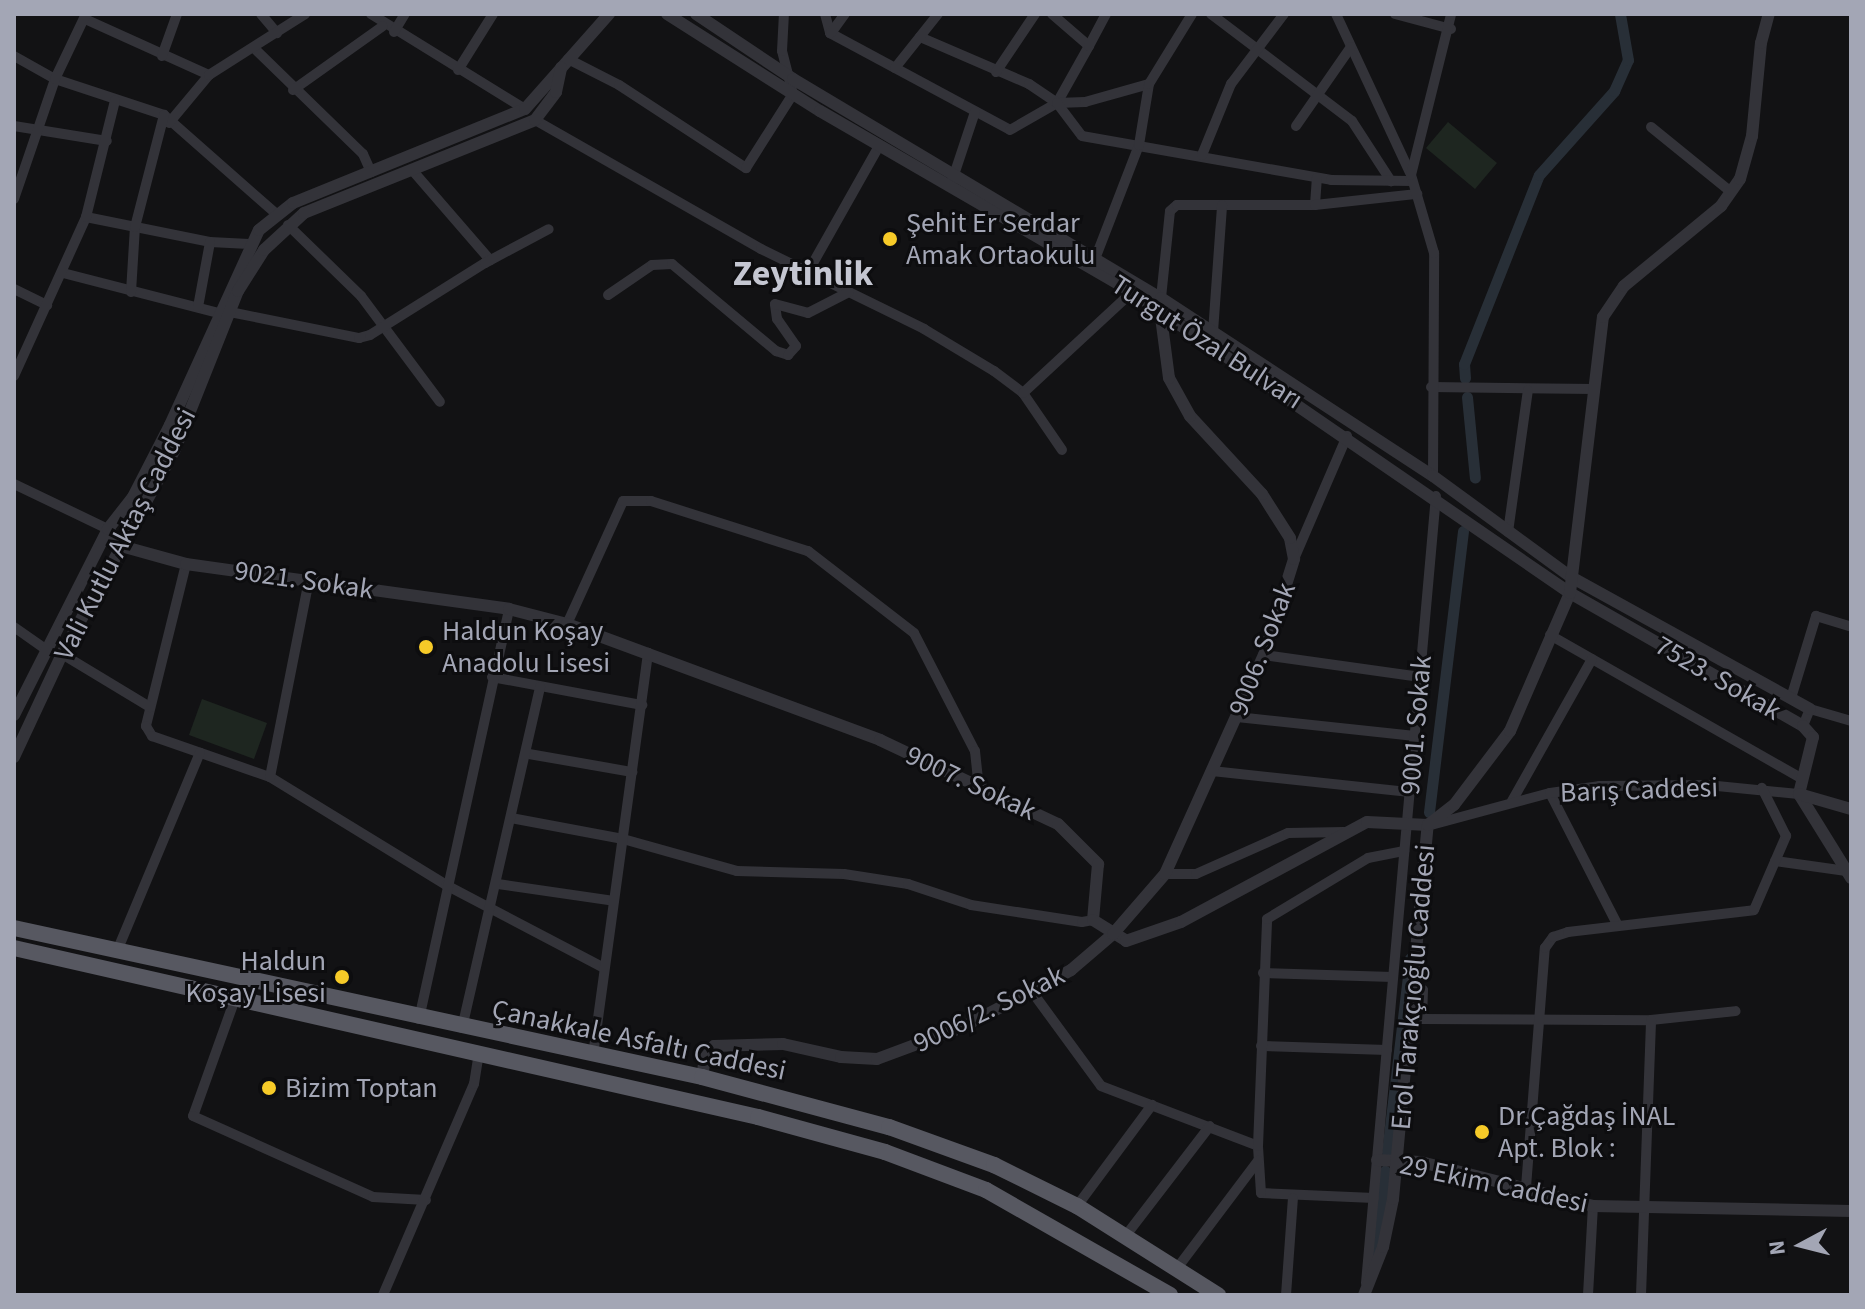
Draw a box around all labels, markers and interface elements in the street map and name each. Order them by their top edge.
place label: Şehit Er Serdar Amak Ortaokulu [906,206,1096,272]
marker: Şehit Er Serdar Amak Ortaokulu [881,230,899,248]
district label: Zeytinlik [733,252,873,296]
street label: Turgut Özal Bulvarı [1105,268,1309,416]
street label: Vali Kutlu Aktaş Caddesi [47,402,203,666]
street label: 9021. Sokak [232,554,376,606]
street label: 9006. Sokak [1221,578,1303,720]
place label: Haldun Koşay Anadolu Lisesi [442,614,610,680]
street label: 7523. Sokak [1649,628,1787,728]
marker: Haldun Koşay Anadolu Lisesi [417,638,435,656]
street label: 9001. Sokak [1393,654,1439,796]
street label: 9007. Sokak [900,738,1042,828]
street label: Barış Caddesi [1559,770,1719,810]
street label: Erol Tarakçıoğlu Caddesi [1384,843,1442,1131]
place label: Haldun Koşay Lisesi [186,944,326,1010]
street label: 9006/2. Sokak [908,958,1070,1060]
marker: Haldun Koşay Lisesi [333,968,351,986]
street label: Çanakkale Asfaltı Caddesi [489,992,789,1088]
place label: Bizim Toptan [285,1071,438,1105]
marker: Bizim Toptan [260,1079,278,1097]
place label: Dr.Çağdaş İNAL Apt. Blok : [1498,1099,1675,1165]
marker: Dr.Çağdaş İNAL Apt. Blok : [1473,1123,1491,1141]
street label: 29 Ekim Caddesi [1397,1148,1591,1220]
north arrow [1761,1205,1841,1285]
text: N [1760,1239,1794,1257]

